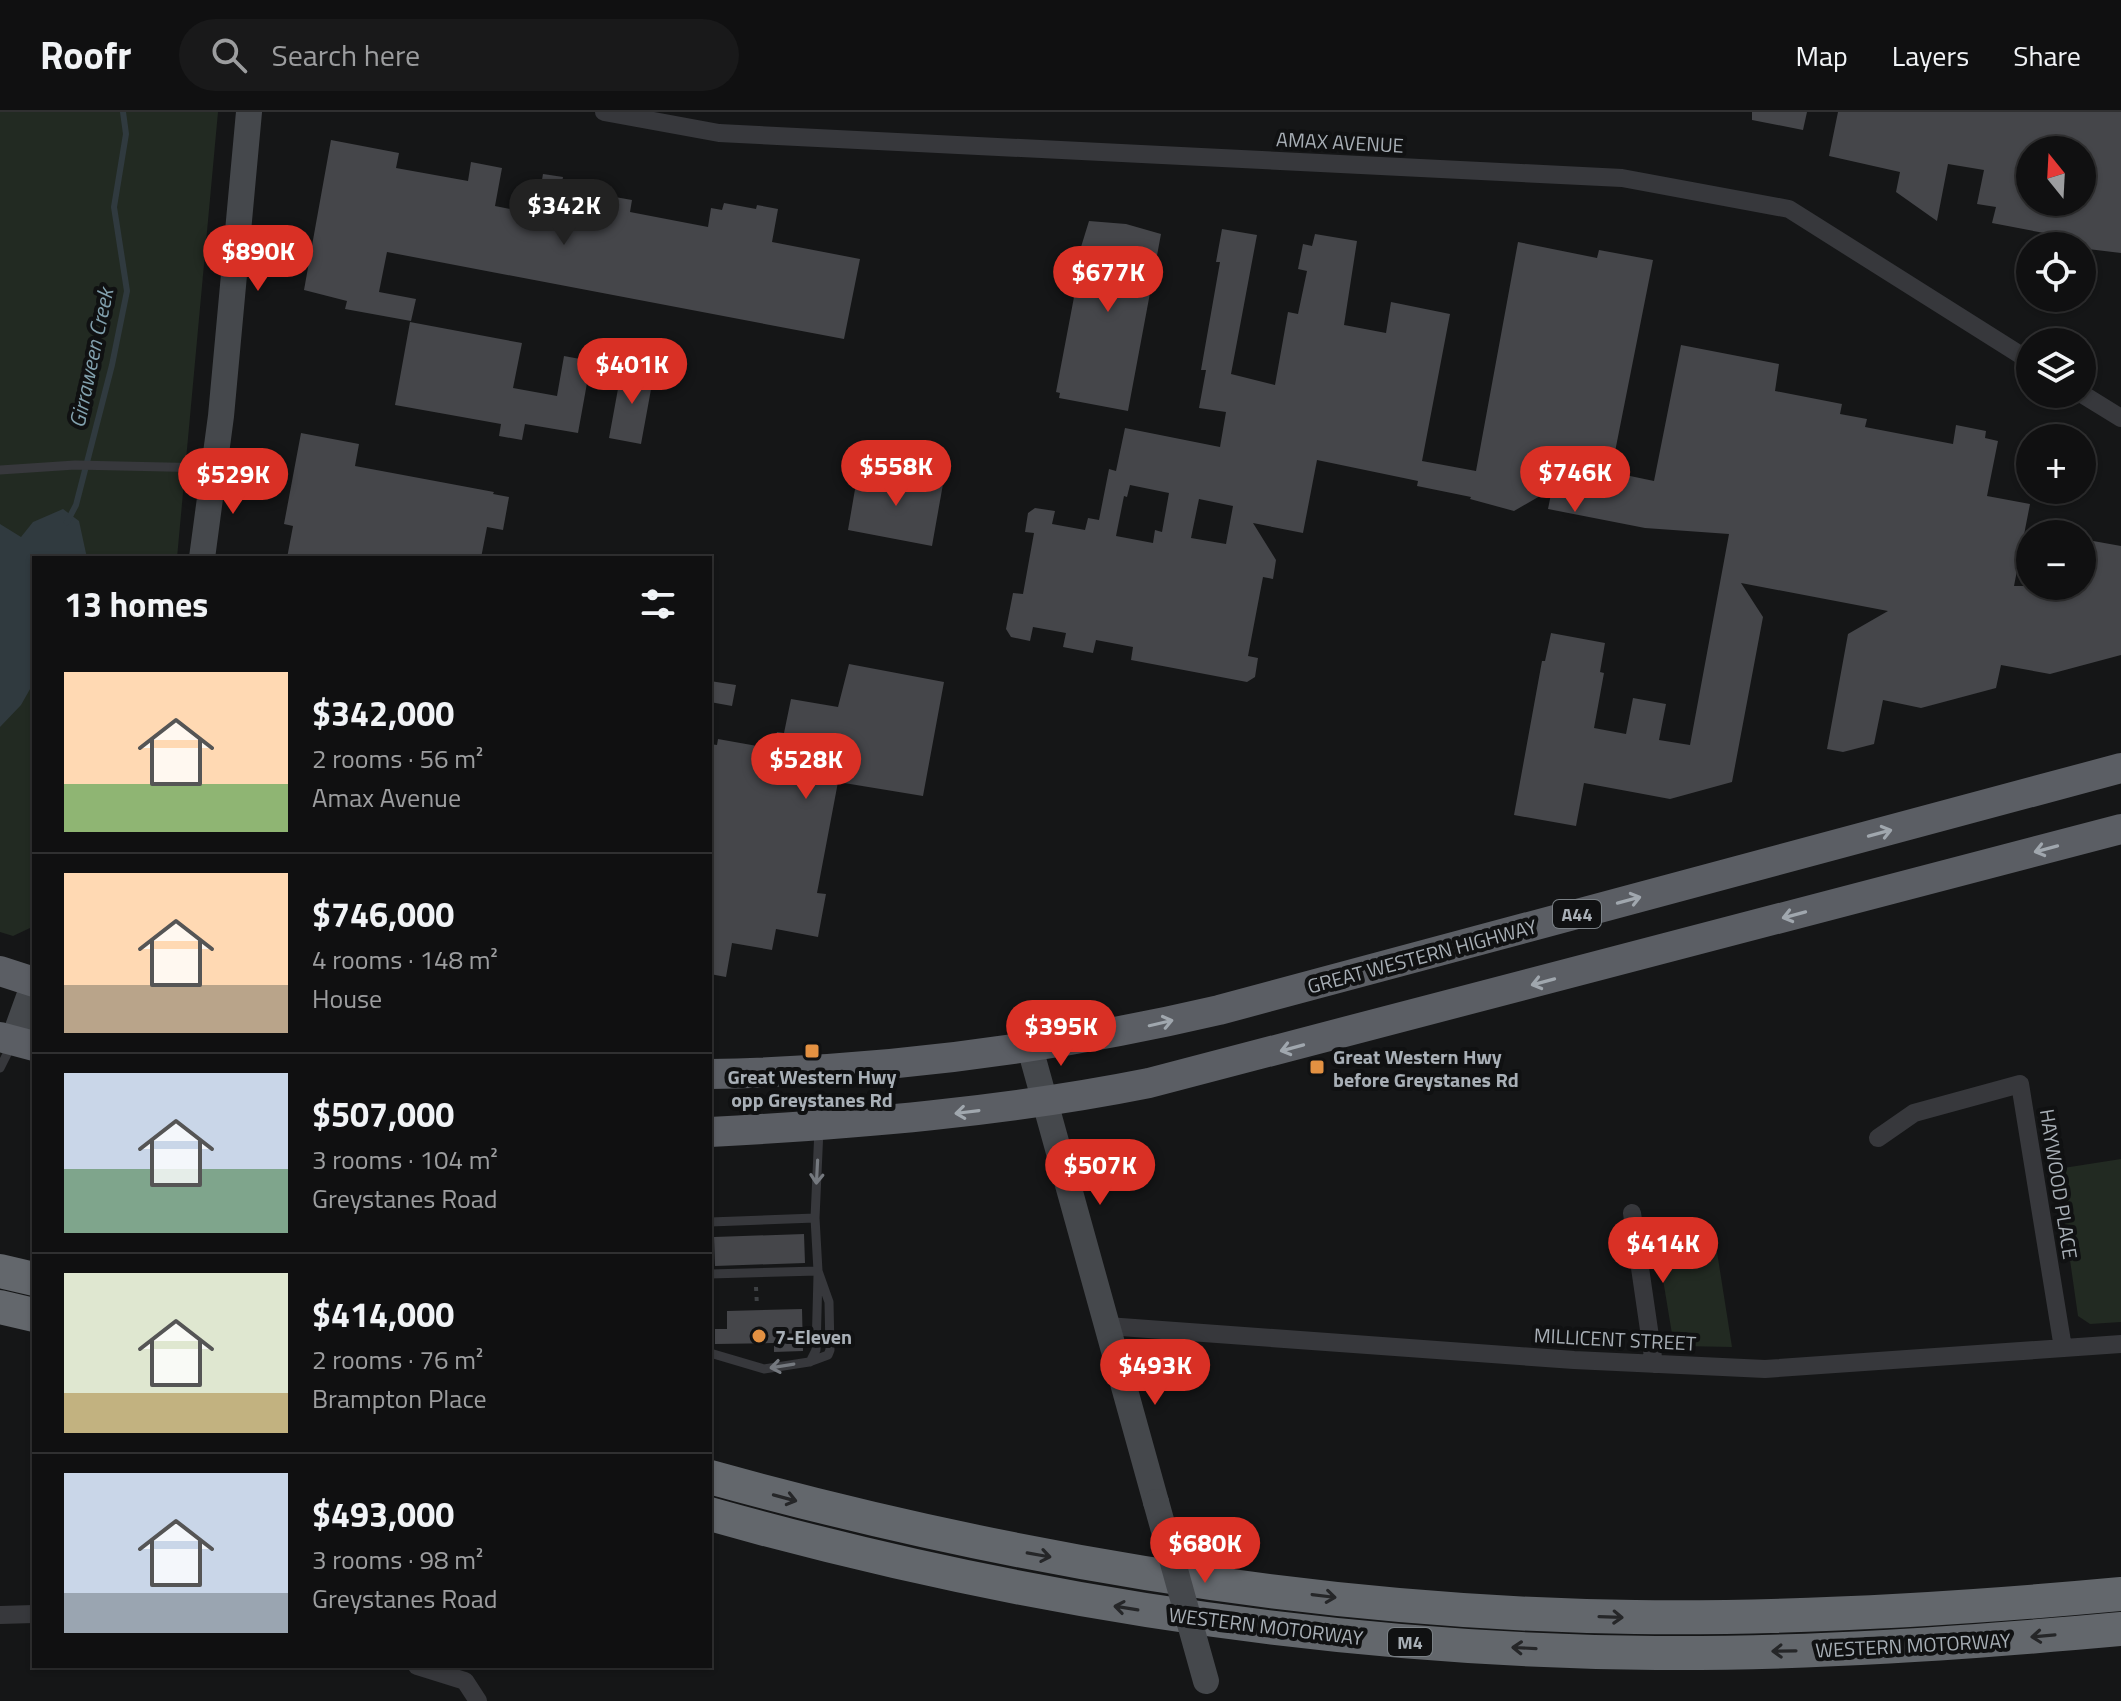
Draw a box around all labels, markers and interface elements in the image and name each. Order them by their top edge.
search box [179,19,739,91]
text: Roofr [40,26,131,84]
text: Search here [271,32,420,78]
icon: search [207,33,251,77]
text: Map [1795,34,1848,77]
text: Layers [1892,34,1969,77]
text: Share [2013,34,2081,77]
street label: AMAX AVENUE [1275,123,1405,161]
north arrow [2016,136,2096,216]
map controls [2016,136,2096,600]
pin: $342K [508,179,620,247]
text: $342K [527,185,601,224]
pin: $890K [202,225,314,293]
text: $890K [221,231,295,270]
button: locate [2016,232,2096,312]
pin: $677K [1052,246,1164,314]
text: $677K [1071,252,1145,291]
water label: Girraween Creek [60,283,123,431]
button: layers [2016,328,2096,408]
pin: $401K [576,338,688,406]
text: $401K [595,344,669,383]
button: + [2016,424,2096,504]
pin: $558K [840,440,952,508]
text: $558K [859,446,933,485]
pin: $746K [1519,446,1631,514]
pin: $529K [177,448,289,516]
text: $746K [1538,452,1612,491]
text: $529K [196,454,270,493]
button: − [2016,520,2096,600]
text: 13 homes [64,578,208,630]
icon: filters [636,582,680,626]
text: $342,000 [312,687,454,739]
icon: home [128,704,224,800]
pin: $528K [750,733,862,801]
text: 2 rooms · 56 m² [312,739,483,778]
text: $528K [769,739,843,778]
text: Amax Avenue [312,778,461,817]
one-way arrow [1867,824,1893,839]
one-way arrow [2033,842,2059,857]
text: $746,000 [312,888,454,940]
one-way arrow [1616,892,1642,907]
road number: A44 [1553,900,1601,928]
icon: home [128,905,224,1001]
one-way arrow [1782,909,1808,924]
street label: GREAT WESTERN HIGHWAY [1304,910,1540,1002]
text: 4 rooms · 148 m² [312,940,498,979]
one-way arrow [1530,975,1556,990]
text: House [312,979,382,1018]
pin: $395K [1005,1000,1117,1068]
text: $395K [1024,1006,1098,1045]
one-way arrow [1148,1015,1174,1030]
place label: Great Western Hwy before Greystanes Rd [1333,1041,1519,1095]
marker: Great Western Hwy opp Greystanes Rd [803,1042,821,1060]
one-way arrow [1279,1042,1305,1057]
marker: Great Western Hwy before Greystanes Rd [1308,1058,1326,1076]
place label: Great Western Hwy opp Greystanes Rd [728,1061,896,1115]
text: $507,000 [312,1088,454,1140]
icon: home [128,1105,224,1201]
one-way arrow [955,1105,980,1120]
street label: HAYWOOD PLACE [2032,1107,2086,1261]
pin: $507K [1044,1139,1156,1207]
text: 3 rooms · 104 m² [312,1140,498,1179]
text: $507K [1063,1145,1137,1184]
one-way arrow [810,1158,825,1185]
text: Greystanes Road [312,1179,497,1218]
pin: $414K [1607,1217,1719,1285]
text: $414K [1626,1223,1700,1262]
text: $414,000 [312,1288,454,1340]
icon: home [128,1305,224,1401]
street label: MILLICENT STREET [1533,1319,1697,1359]
place label: 7-Eleven [775,1321,852,1352]
marker: 7-Eleven [750,1327,768,1345]
pin: $493K [1099,1339,1211,1407]
text: 2 rooms · 76 m² [312,1340,483,1379]
text: $493K [1118,1345,1192,1384]
one-way arrow [770,1360,795,1375]
text: Brampton Place [312,1379,487,1418]
text: $493,000 [312,1488,454,1540]
one-way arrow [772,1491,798,1506]
icon: home [128,1505,224,1601]
pin: $680K [1149,1517,1261,1585]
text: $680K [1168,1523,1242,1562]
text: 3 rooms · 98 m² [312,1540,483,1579]
one-way arrow [1026,1548,1051,1563]
text: Greystanes Road [312,1579,497,1618]
one-way arrow [1311,1589,1336,1604]
street label: WESTERN MOTORWAY [1167,1599,1365,1653]
one-way arrow [1114,1600,1139,1615]
one-way arrow [1597,1609,1624,1624]
street label: WESTERN MOTORWAY [1815,1624,2012,1666]
road number: M4 [1388,1628,1432,1656]
one-way arrow [2030,1629,2057,1644]
one-way arrow [1511,1640,1538,1655]
one-way arrow [1771,1643,1798,1659]

